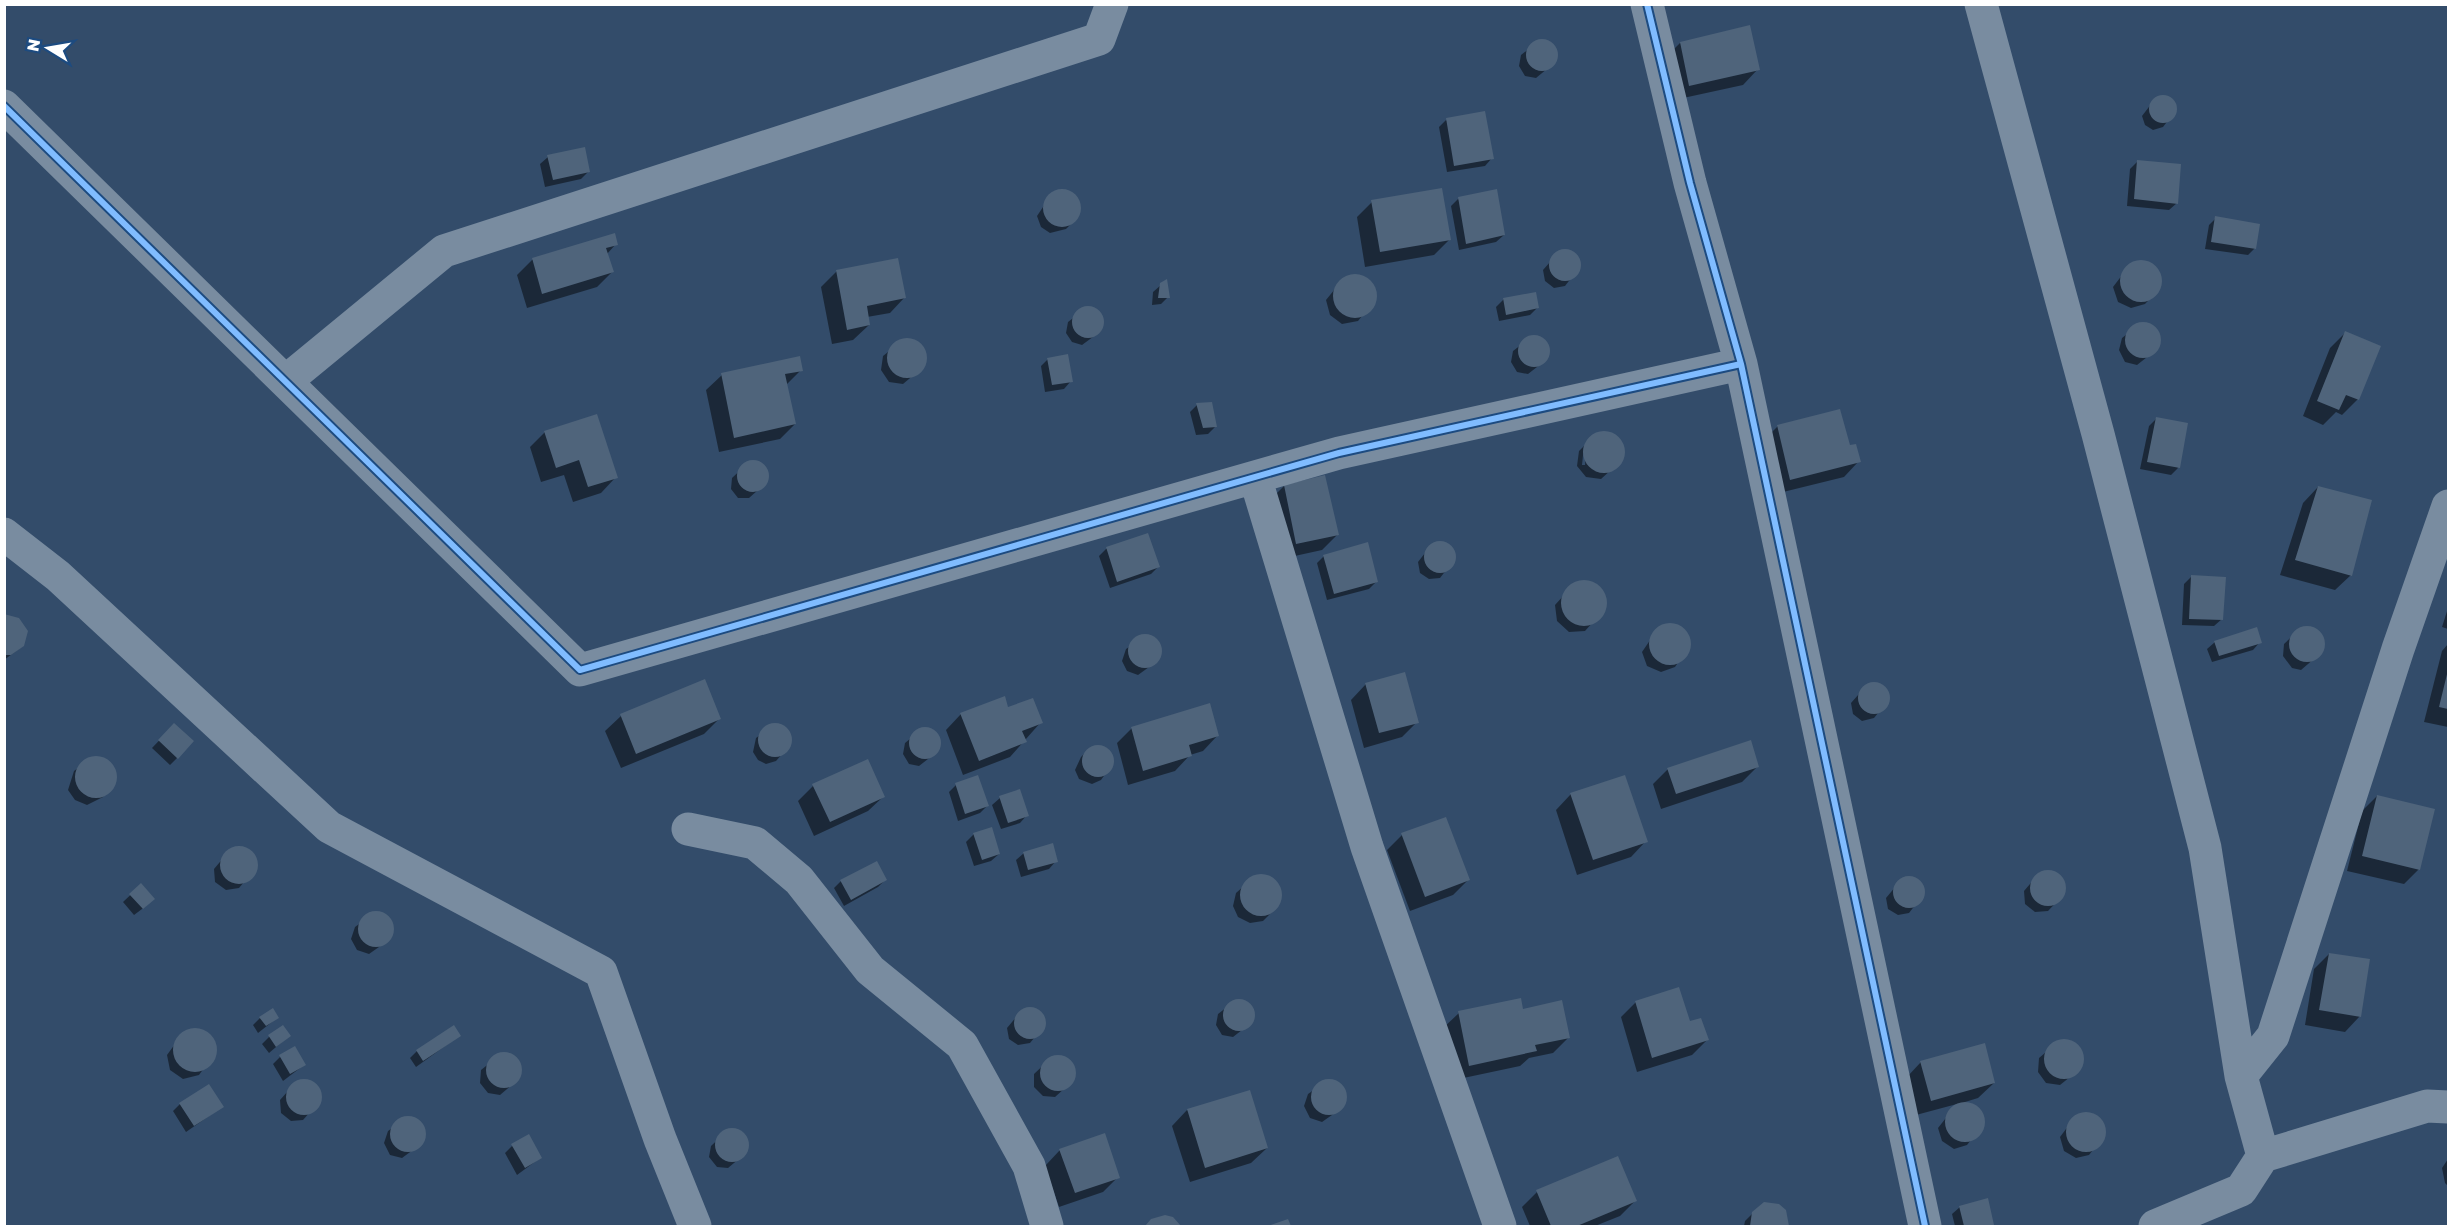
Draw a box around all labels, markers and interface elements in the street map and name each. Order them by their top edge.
north arrow [18,18,78,78]
text: N [22,37,44,53]

